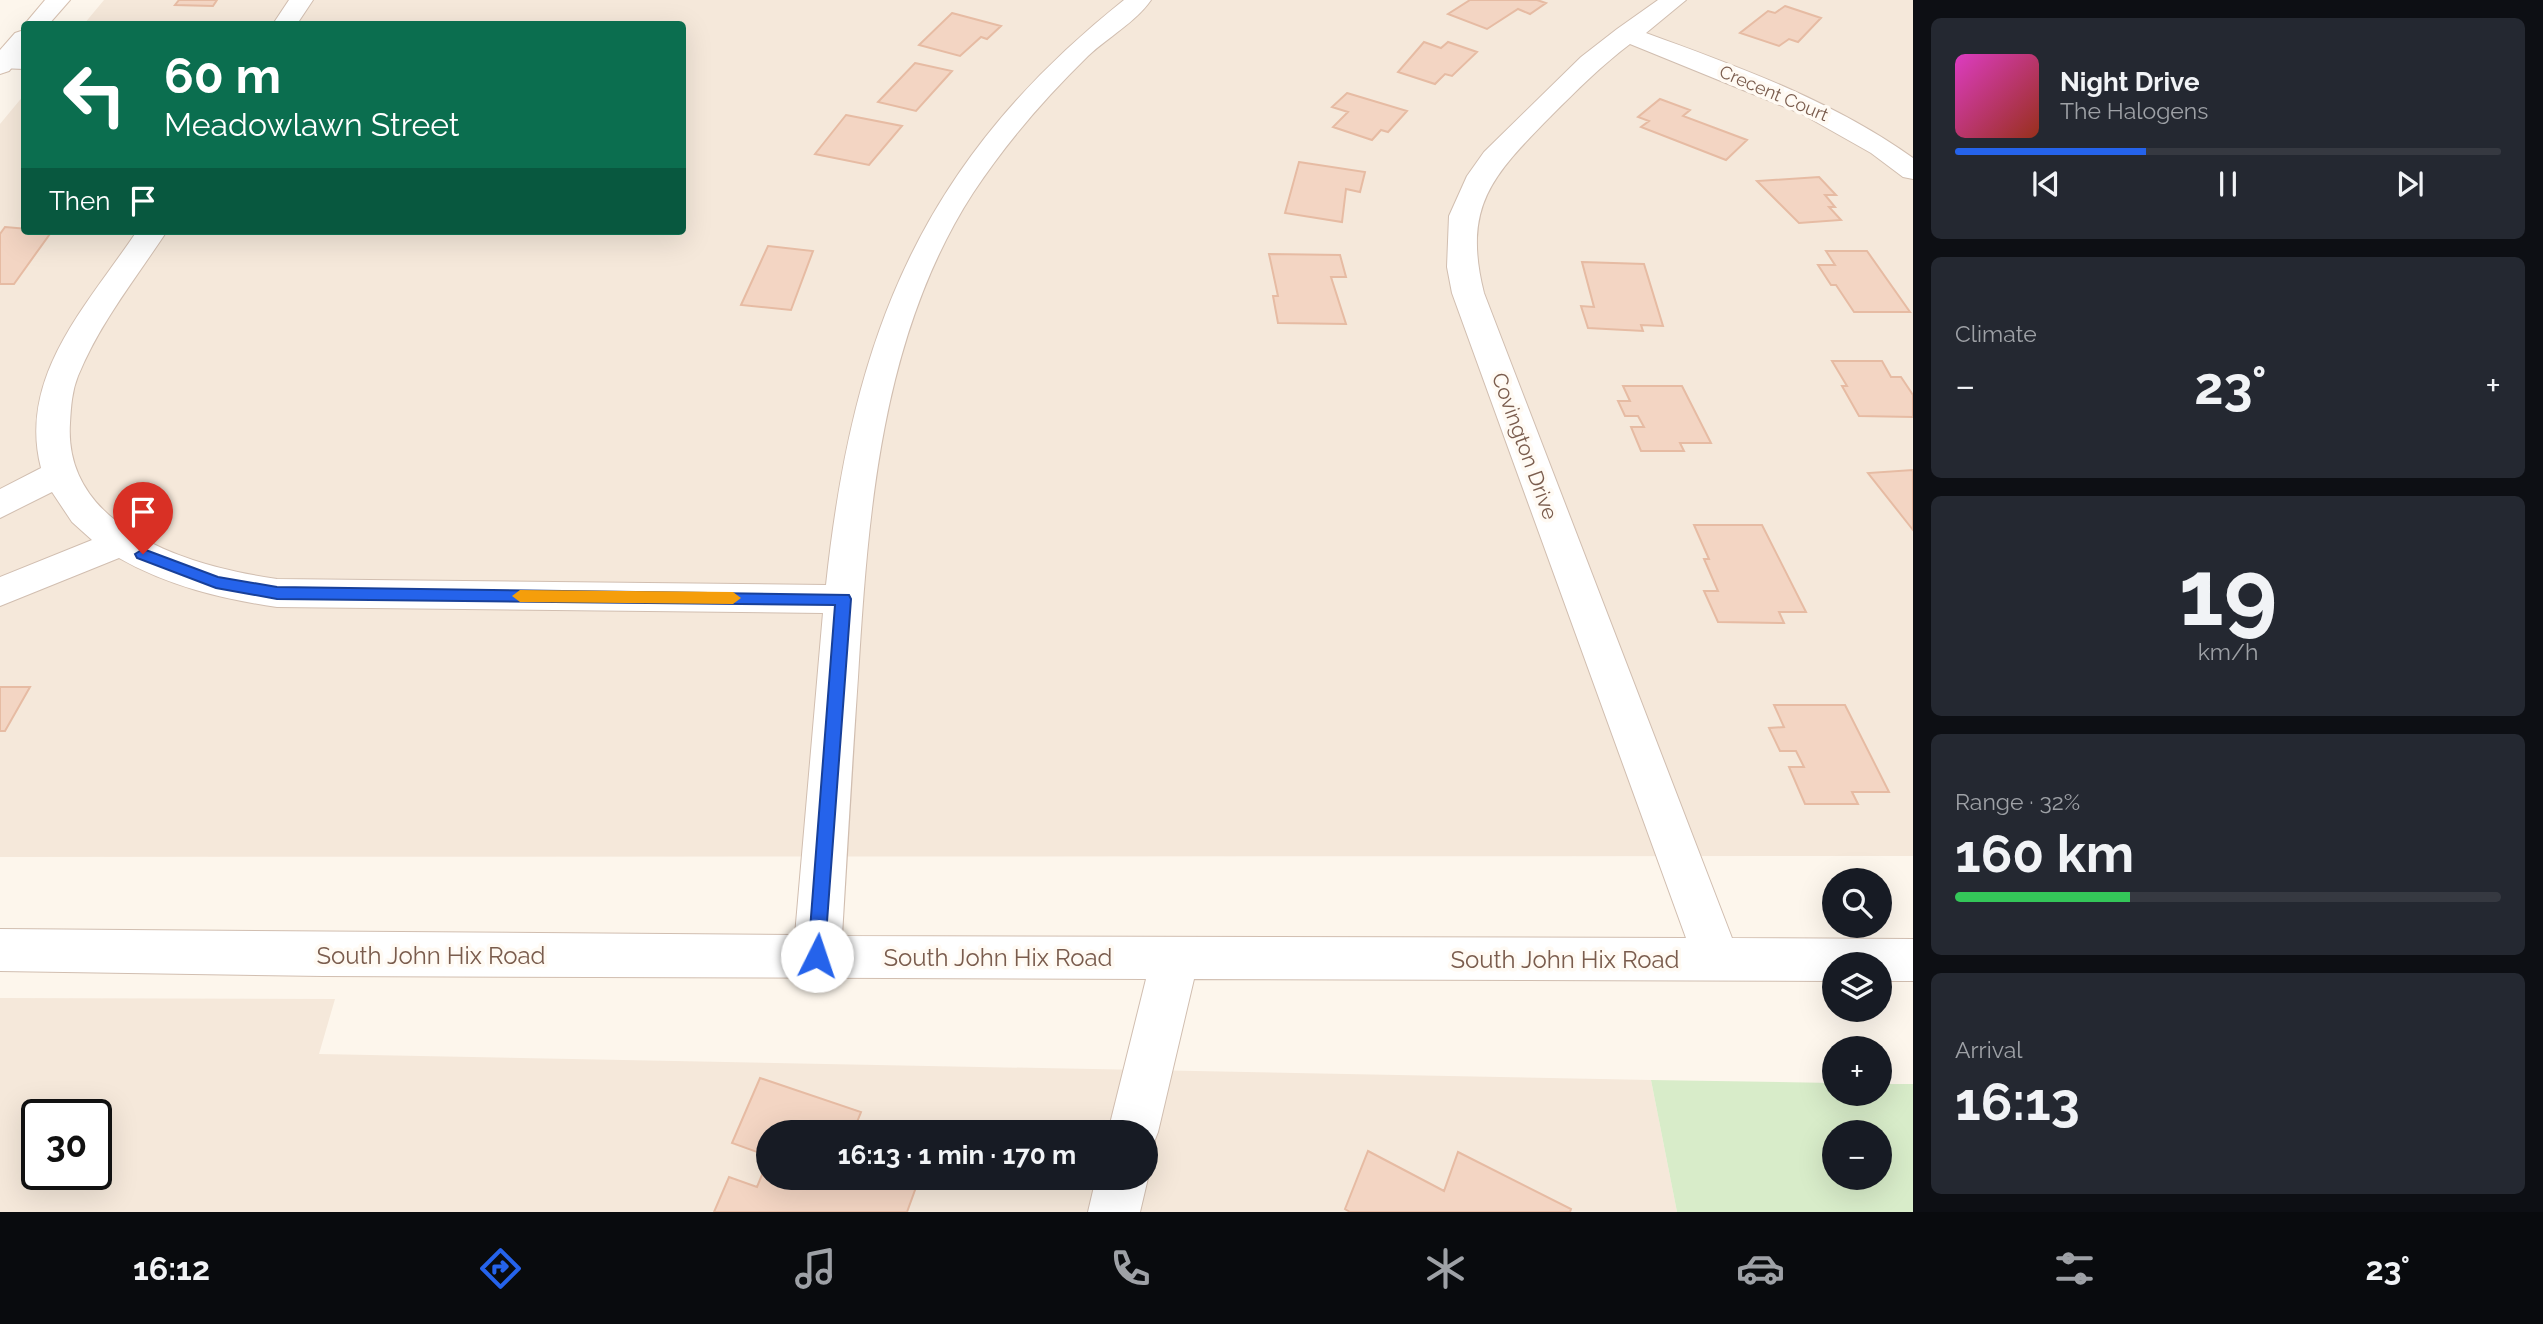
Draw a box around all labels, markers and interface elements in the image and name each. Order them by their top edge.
text: 60 m [164,47,281,104]
icon: left [49,49,140,140]
street label: Crecent Court [1716,61,1832,125]
text: Night Drive [2060,67,2199,97]
text: The Halogens [2060,97,2208,124]
text: Meadowlawn Street [164,106,460,143]
icon: previous [2027,165,2065,203]
icon: pause [2209,165,2247,203]
icon: next [2391,165,2429,203]
icon: arrive [124,182,162,220]
text: Then [49,186,110,216]
text: Climate [1955,320,2037,347]
text: 23° [2194,355,2267,416]
text: − [1955,363,1975,408]
text: + [2485,363,2501,408]
street label: Covington Drive [1487,369,1563,523]
pin [113,482,173,554]
icon: arrive [124,493,162,531]
text: 19 [2179,539,2277,646]
text: km/h [2198,638,2258,665]
text: Range · 32% [1955,788,2080,815]
text: 160 km [1955,823,2134,884]
map controls [1822,868,1892,1190]
button: search [1822,868,1892,938]
position arrow [780,919,854,993]
street label: South John Hix Road [316,941,546,970]
street label: South John Hix Road [883,943,1113,972]
street label: South John Hix Road [1450,945,1680,974]
button: layers [1822,952,1892,1022]
button: + [1822,1036,1892,1106]
text: Arrival [1955,1036,2022,1063]
text: 16:13 [1955,1071,2080,1132]
speed limit sign: 30 [21,1099,112,1190]
button: − [1822,1120,1892,1190]
text: 16:13 · 1 min · 170 m [838,1140,1076,1170]
icon: directions [476,1244,525,1293]
icon: music [791,1244,840,1293]
icon: phone [1106,1244,1155,1293]
icon: climate [1421,1244,1470,1293]
icon: car [1736,1244,1785,1293]
icon: filters [2050,1244,2099,1293]
text: 16:12 [133,1250,210,1287]
text: 23° [2365,1250,2410,1287]

